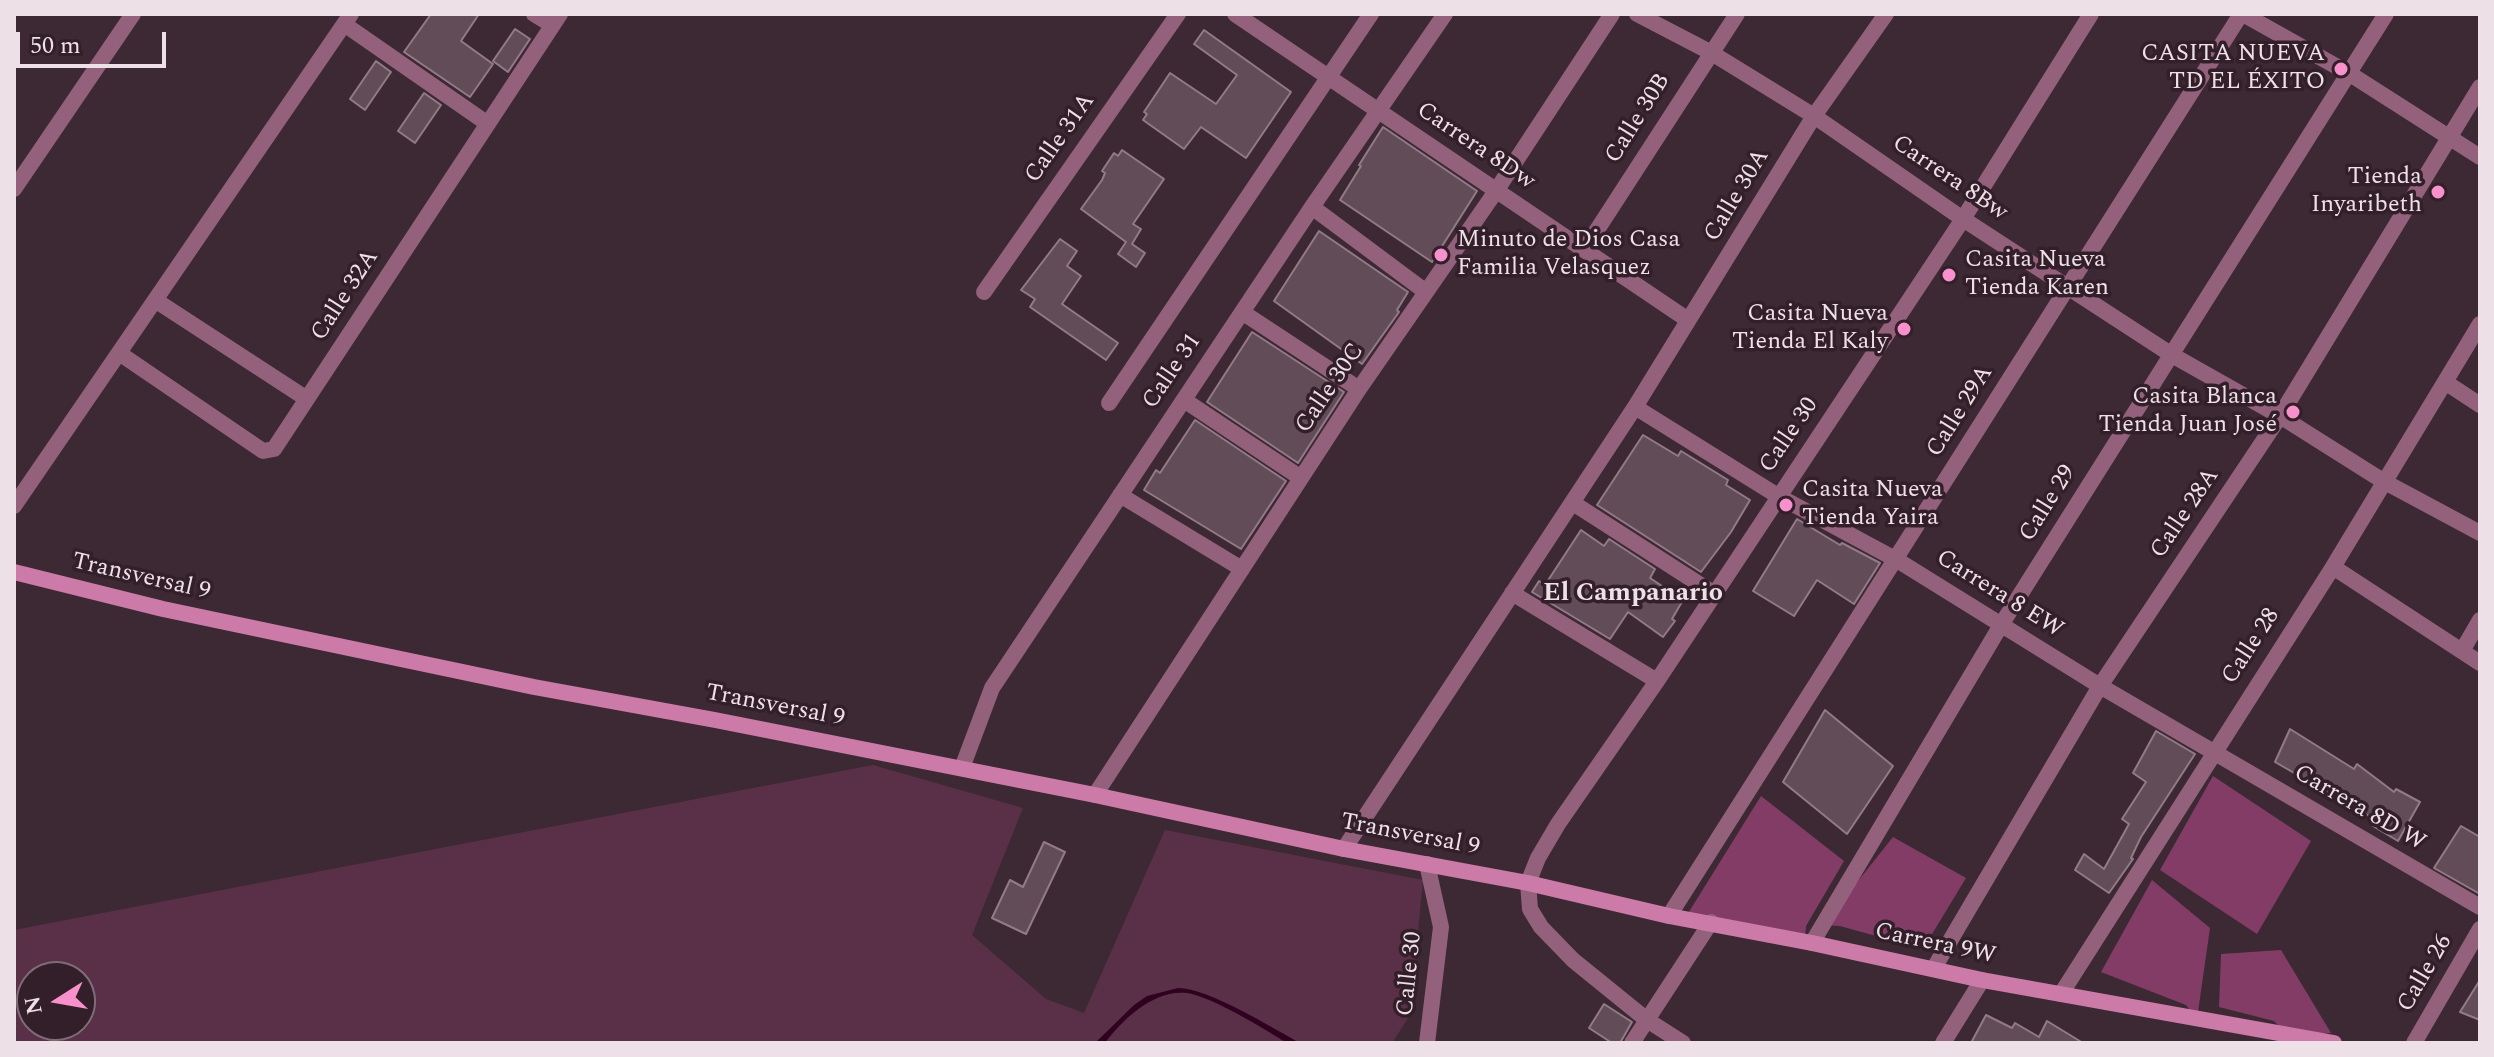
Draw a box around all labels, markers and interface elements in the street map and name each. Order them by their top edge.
scale bar [20,16,170,66]
text: 50 m [30,28,81,64]
place label: CASITA NUEVA TD EL ÉXITO [2141,41,2325,97]
marker: CASITA NUEVA TD EL ÉXITO [2332,60,2350,78]
street label: Calle 30B [1600,69,1678,169]
street label: Calle 31A [1020,89,1102,189]
street label: Carrera 8Dw [1410,97,1540,197]
street label: Carrera 8Bw [1886,130,2012,228]
street label: Calle 30A [1699,145,1777,247]
place label: Tienda Inyaribeth [2311,164,2422,220]
marker: Tienda Inyaribeth [2429,183,2447,201]
place label: Minuto de Dios Casa Familia Velasquez [1457,227,1680,283]
street label: Calle 32A [306,245,386,347]
marker: Minuto de Dios Casa Familia Velasquez [1432,246,1450,264]
place label: Casita Nueva Tienda Karen [1965,247,2109,303]
marker: Casita Nueva Tienda Karen [1940,266,1958,284]
place label: Casita Nueva Tienda El Kaly [1732,301,1888,357]
marker: Casita Nueva Tienda El Kaly [1895,320,1913,338]
street label: Calle 31 [1137,329,1209,415]
street label: Calle 30C [1290,339,1372,439]
street label: Calle 29A [1922,361,2000,463]
place label: Casita Blanca Tienda Juan José [2098,384,2277,440]
street label: Calle 30 [1754,393,1826,479]
marker: Casita Blanca Tienda Juan José [2284,403,2302,421]
street label: Calle 29 [2014,460,2084,548]
street label: Calle 28A [2145,463,2227,565]
place label: Casita Nueva Tienda Yaira [1802,477,1943,533]
marker: Casita Nueva Tienda Yaira [1777,496,1795,514]
street label: Carrera 8 EW [1930,544,2068,646]
street label: Transversal 9 [69,548,213,608]
district label: El Campanario [1543,579,1723,611]
street label: Calle 28 [2217,604,2287,690]
street label: Transversal 9 [703,679,847,735]
street label: Carrera 8D W [2288,760,2430,858]
street label: Transversal 9 [1338,808,1482,864]
street label: Carrera 9W [1872,918,1998,972]
street label: Calle 30 [1392,930,1430,1018]
street label: Calle 26 [2392,930,2460,1018]
north arrow [16,961,96,1041]
text: N [16,993,52,1017]

